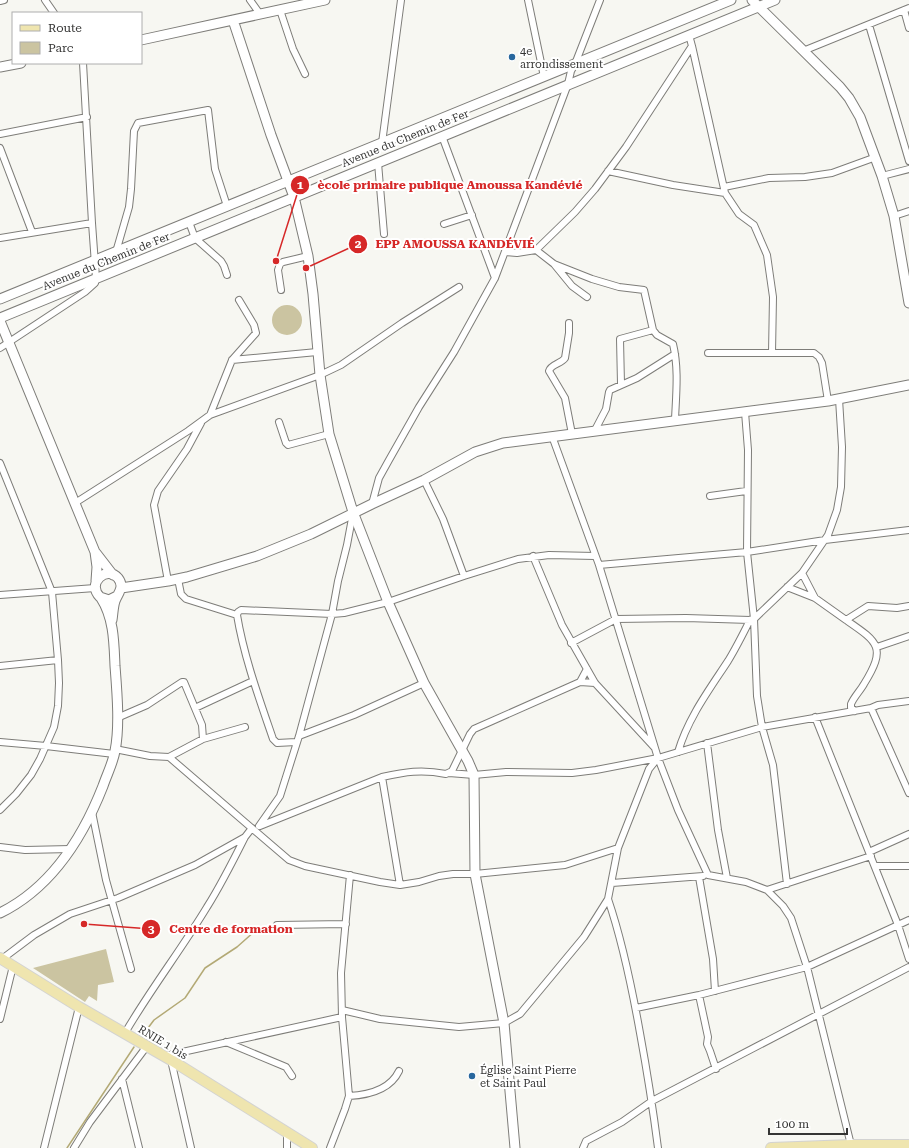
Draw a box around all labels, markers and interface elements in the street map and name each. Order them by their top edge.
legend [12,12,142,64]
text: Route [48,21,82,35]
text: Parc [48,41,74,55]
place label: 4e arrondissement [520,45,603,71]
marker: 4e arrondissement [507,52,517,62]
street label: Avenue du Chemin de Fer [340,107,471,170]
callout: ècole primaire publique Amoussa Kandévié [290,173,591,197]
text: 1 [297,178,304,192]
text: ècole primaire publique Amoussa Kandévié [317,178,583,192]
street label: Avenue du Chemin de Fer [41,230,172,293]
callout: EPP AMOUSSA KANDÉVIÉ [348,232,543,256]
text: 2 [355,237,362,251]
text: EPP AMOUSSA KANDÉVIÉ [376,237,535,251]
callout: Centre de formation [141,917,300,941]
text: 3 [148,922,155,936]
text: Centre de formation [169,922,293,936]
street label: RNIE 1 bis [136,1023,190,1062]
place label: Église Saint Pierre et Saint Paul [480,1063,576,1090]
marker: Église Saint Pierre et Saint Paul [467,1071,477,1081]
scale bar [769,1110,847,1136]
text: 100 m [775,1117,809,1131]

